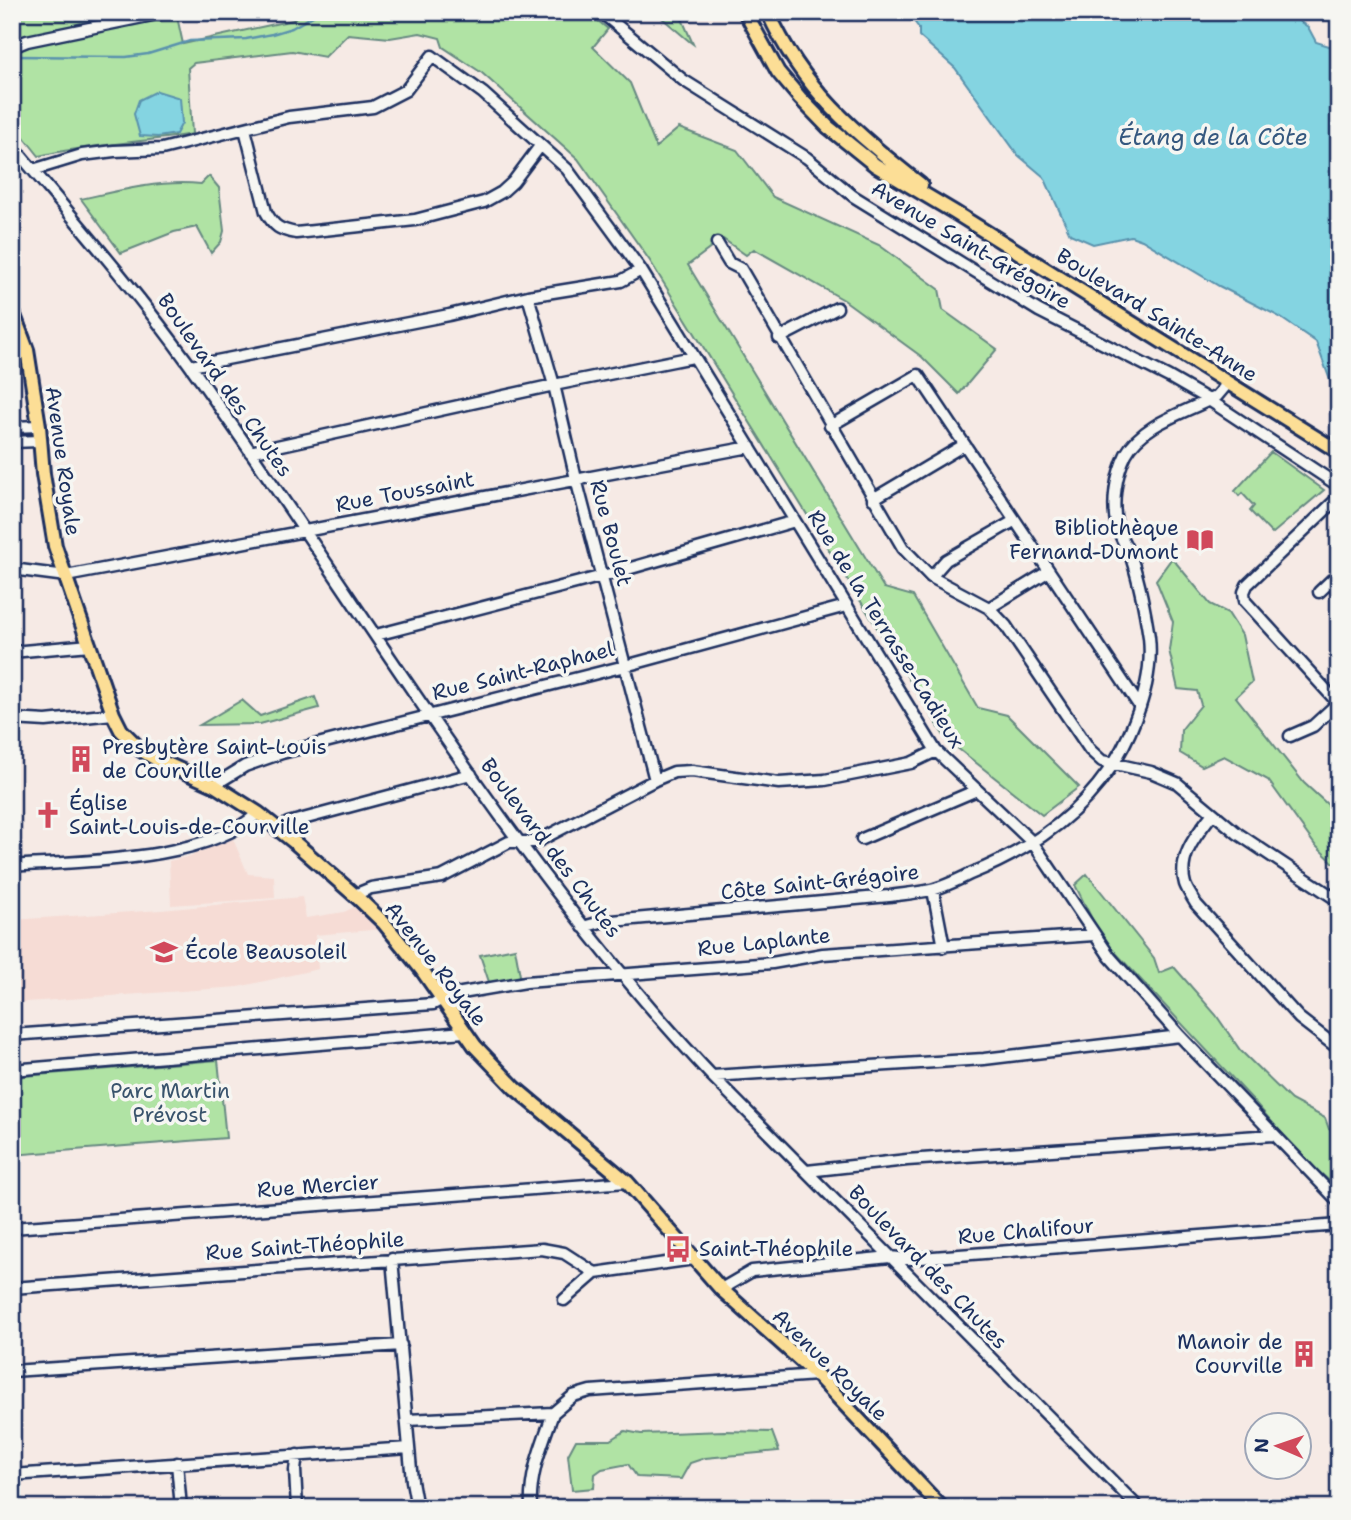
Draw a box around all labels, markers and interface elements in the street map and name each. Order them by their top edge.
water label: Étang de la Côte [1118,121,1308,152]
street label: Avenue Saint-Grégoire [866,174,1076,316]
street label: Boulevard Sainte-Anne [1051,242,1263,388]
street label: Boulevard des Chutes [151,288,299,482]
street label: Avenue Royale [39,384,87,538]
street label: Rue Toussaint [333,465,477,519]
street label: Rue Boulet [583,477,639,589]
street label: Rue de la Terrasse-Cadieux [801,505,971,753]
place label: Bibliothèque Fernand-Dumont [1009,514,1179,566]
library icon: Bibliothèque Fernand-Dumont [1185,525,1215,555]
street label: Rue Saint-Raphael [429,635,618,707]
place label: Presbytère Saint-Louis de Courville [102,733,327,785]
building icon: Presbytère Saint-Louis de Courville [66,744,96,774]
street label: Boulevard des Chutes [474,752,628,944]
place label: Église Saint-Louis-de-Courville [69,788,310,841]
church icon: Église Saint-Louis-de-Courville [33,800,63,830]
street label: Côte Saint-Grégoire [719,858,921,906]
street label: Avenue Royale [379,896,493,1032]
street label: Rue Laplante [696,921,832,963]
school or university icon: École Beausoleil [149,937,179,967]
place label: École Beausoleil [185,937,347,966]
park label: Parc Martin Prévost [110,1077,230,1129]
street label: Rue Mercier [256,1168,380,1204]
street label: Boulevard des Chutes [842,1179,1014,1355]
street label: Rue Chalifour [957,1211,1095,1251]
street label: Rue Saint-Théophile [205,1225,405,1267]
bus stop icon: Saint-Théophile [663,1234,693,1264]
place label: Saint-Théophile [699,1235,853,1263]
street label: Avenue Royale [766,1303,894,1427]
place label: Manoir de Courville [1177,1328,1283,1380]
building icon: Manoir de Courville [1289,1339,1319,1369]
north arrow [1242,1412,1312,1482]
text: N [1249,1437,1274,1453]

